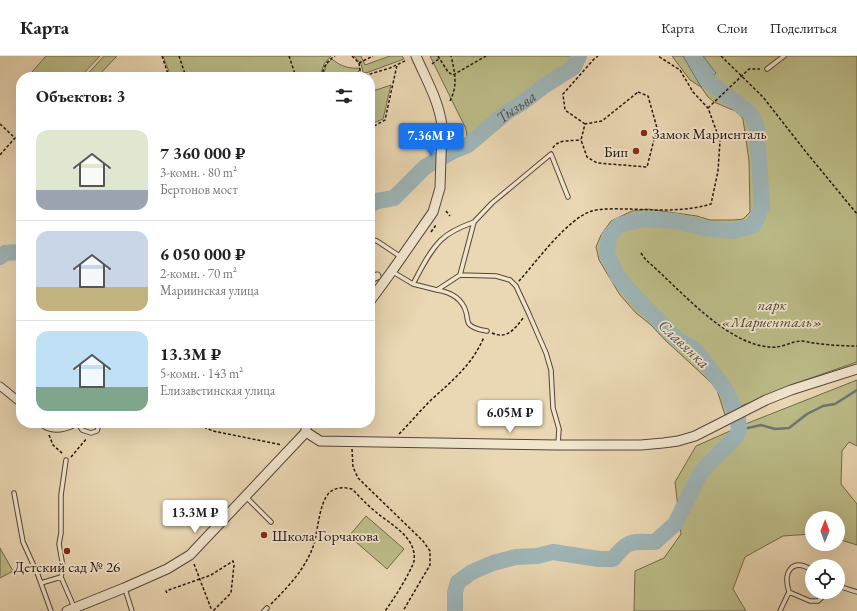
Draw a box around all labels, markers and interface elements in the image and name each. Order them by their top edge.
text: Карта [20,15,69,40]
text: Карта [661,19,695,37]
text: Слои [717,19,748,37]
text: Поделиться [770,19,837,37]
text: Объектов: 3 [36,85,126,107]
icon: filters [333,85,355,107]
water label: Тызьва [491,85,540,128]
pin: 7.36M ₽ [394,123,468,157]
place label: Замок Мариенталь [652,124,767,143]
text: 7.36M ₽ [408,127,454,144]
marker: Замок Мариенталь [639,128,649,138]
text: 7 360 000 ₽ [160,142,246,164]
place label: Бип [604,142,628,161]
icon: home [68,146,116,194]
marker: Бип [631,146,641,156]
text: 3-комн. · 80 m² [160,164,237,181]
text: Бертонов мост [160,181,238,198]
text: 6 050 000 ₽ [160,243,246,265]
icon: home [68,247,116,295]
text: 2-комн. · 70 m² [160,265,237,282]
text: Мариинская улица [160,282,259,299]
park label: парк «Мариенталь» [721,295,823,331]
water label: Славянка [654,315,714,373]
text: 13.3M ₽ [160,343,221,365]
icon: home [68,347,116,395]
text: 5-комн. · 143 m² [160,365,243,382]
text: Елизаветинская улица [160,382,275,399]
pin: 6.05M ₽ [473,400,547,434]
text: 6.05M ₽ [487,404,533,421]
pin: 13.3M ₽ [158,500,232,534]
text: 13.3M ₽ [172,504,218,521]
north arrow [805,511,845,551]
map controls [805,511,845,599]
place label: Школа Горчакова [272,526,379,545]
marker: Школа Горчакова [259,530,269,540]
marker: Детский сад № 26 [62,546,72,556]
place label: Детский сад № 26 [14,557,120,576]
button: locate [805,559,845,599]

